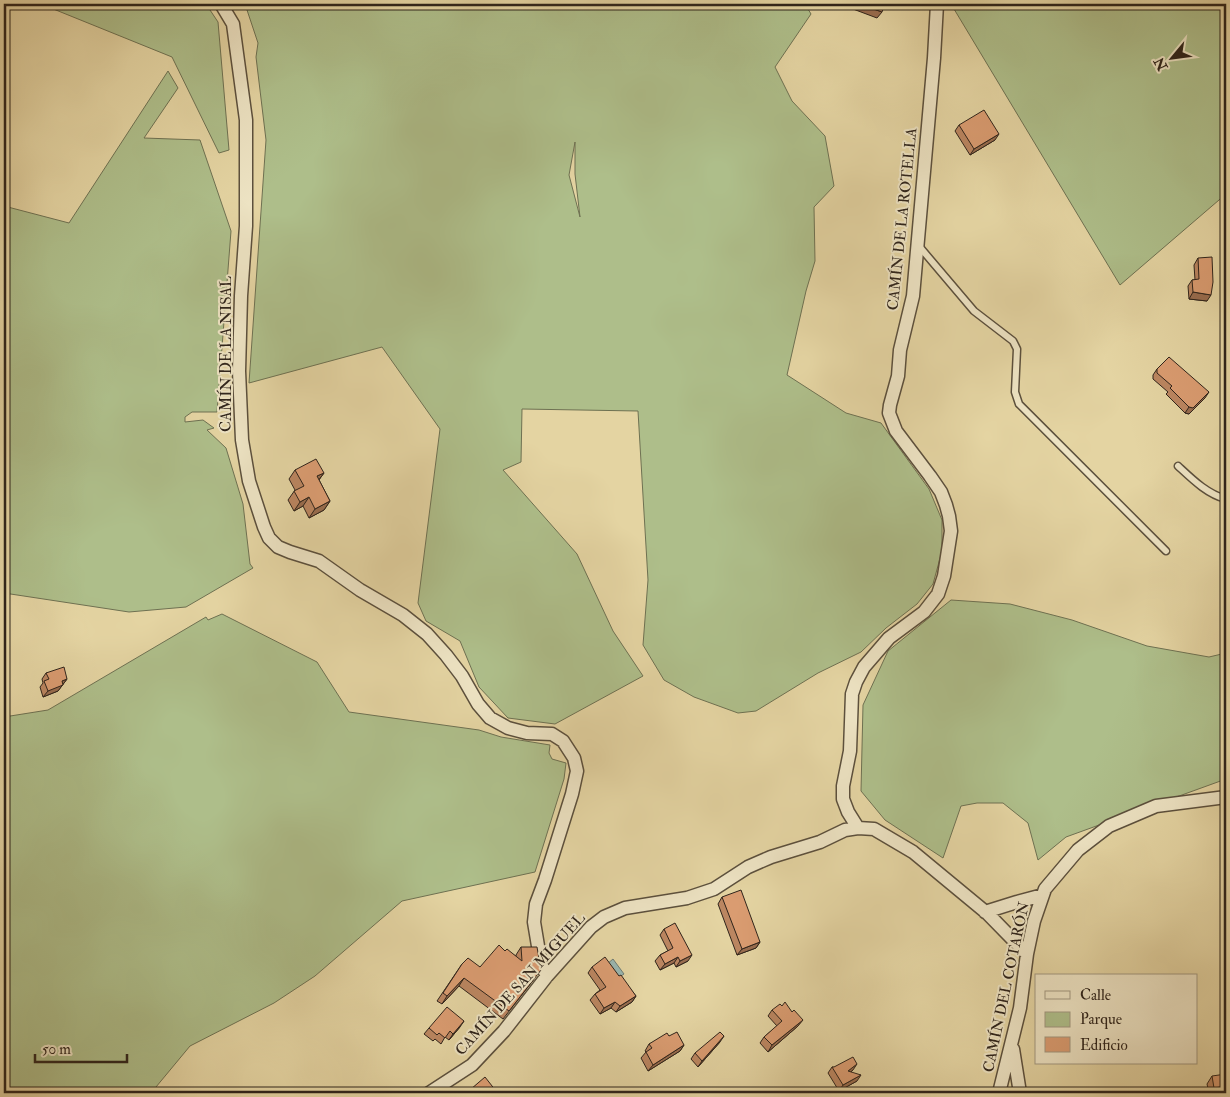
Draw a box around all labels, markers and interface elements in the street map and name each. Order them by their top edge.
north arrow [1148,32,1198,82]
text: N [1150,54,1172,75]
street label: CAMÍN DE LA ROTELLA [882,126,922,311]
street label: CAMÍN DE LA NISAL [216,276,236,432]
street label: CAMÍN DEL COTARÓN [977,899,1034,1074]
street label: CAMÍN DE SAN MIGUEL [451,908,590,1060]
legend [1035,974,1198,1064]
text: Calle [1080,986,1111,1005]
text: Parque [1080,1010,1122,1029]
scale bar [35,1032,128,1064]
text: Edificio [1080,1036,1128,1055]
text: 50 m [42,1040,71,1059]

